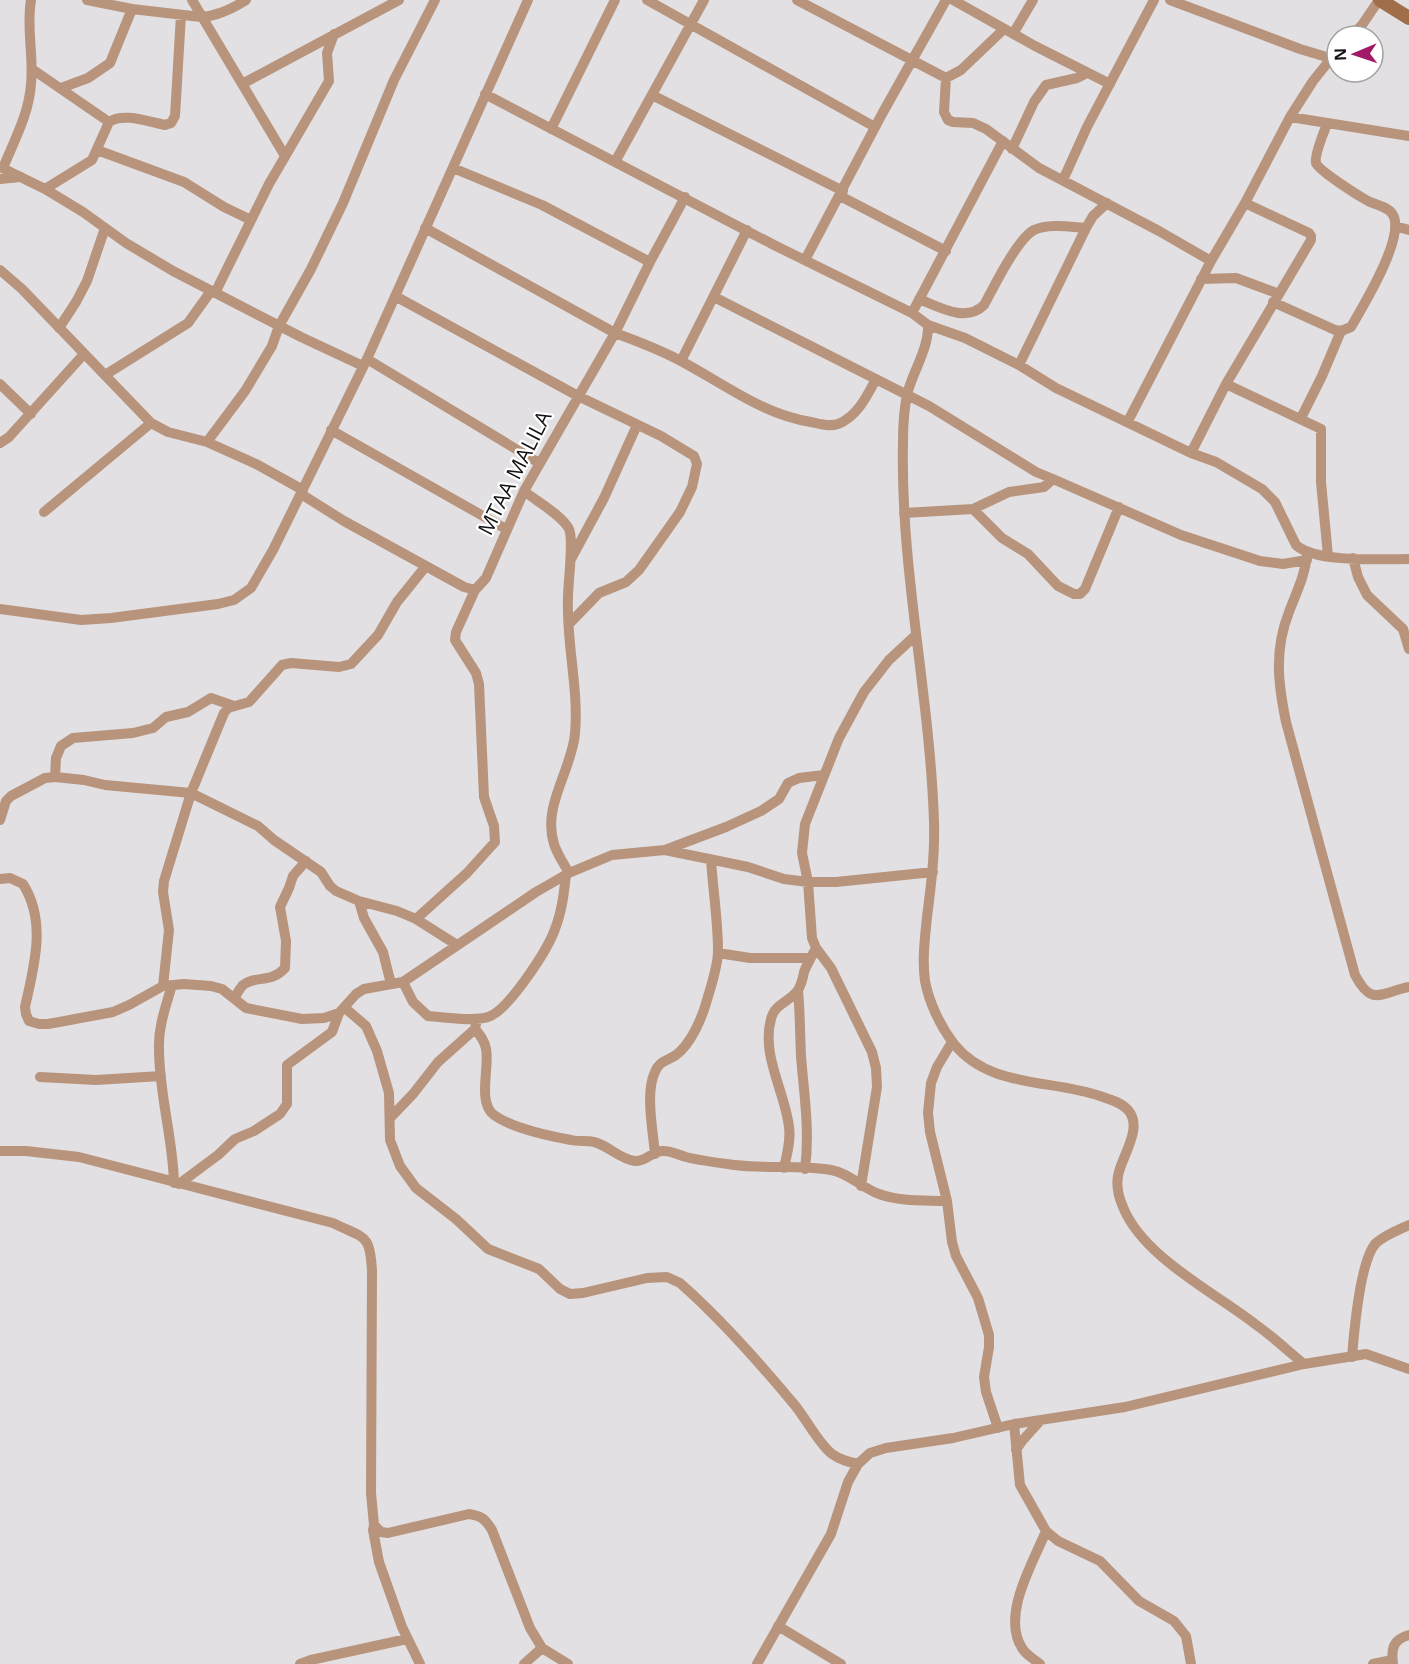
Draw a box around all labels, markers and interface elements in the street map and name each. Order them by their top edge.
north arrow [1325,24,1385,84]
text: N [1329,48,1351,61]
street label: MTAA MALILA [471,405,558,539]

